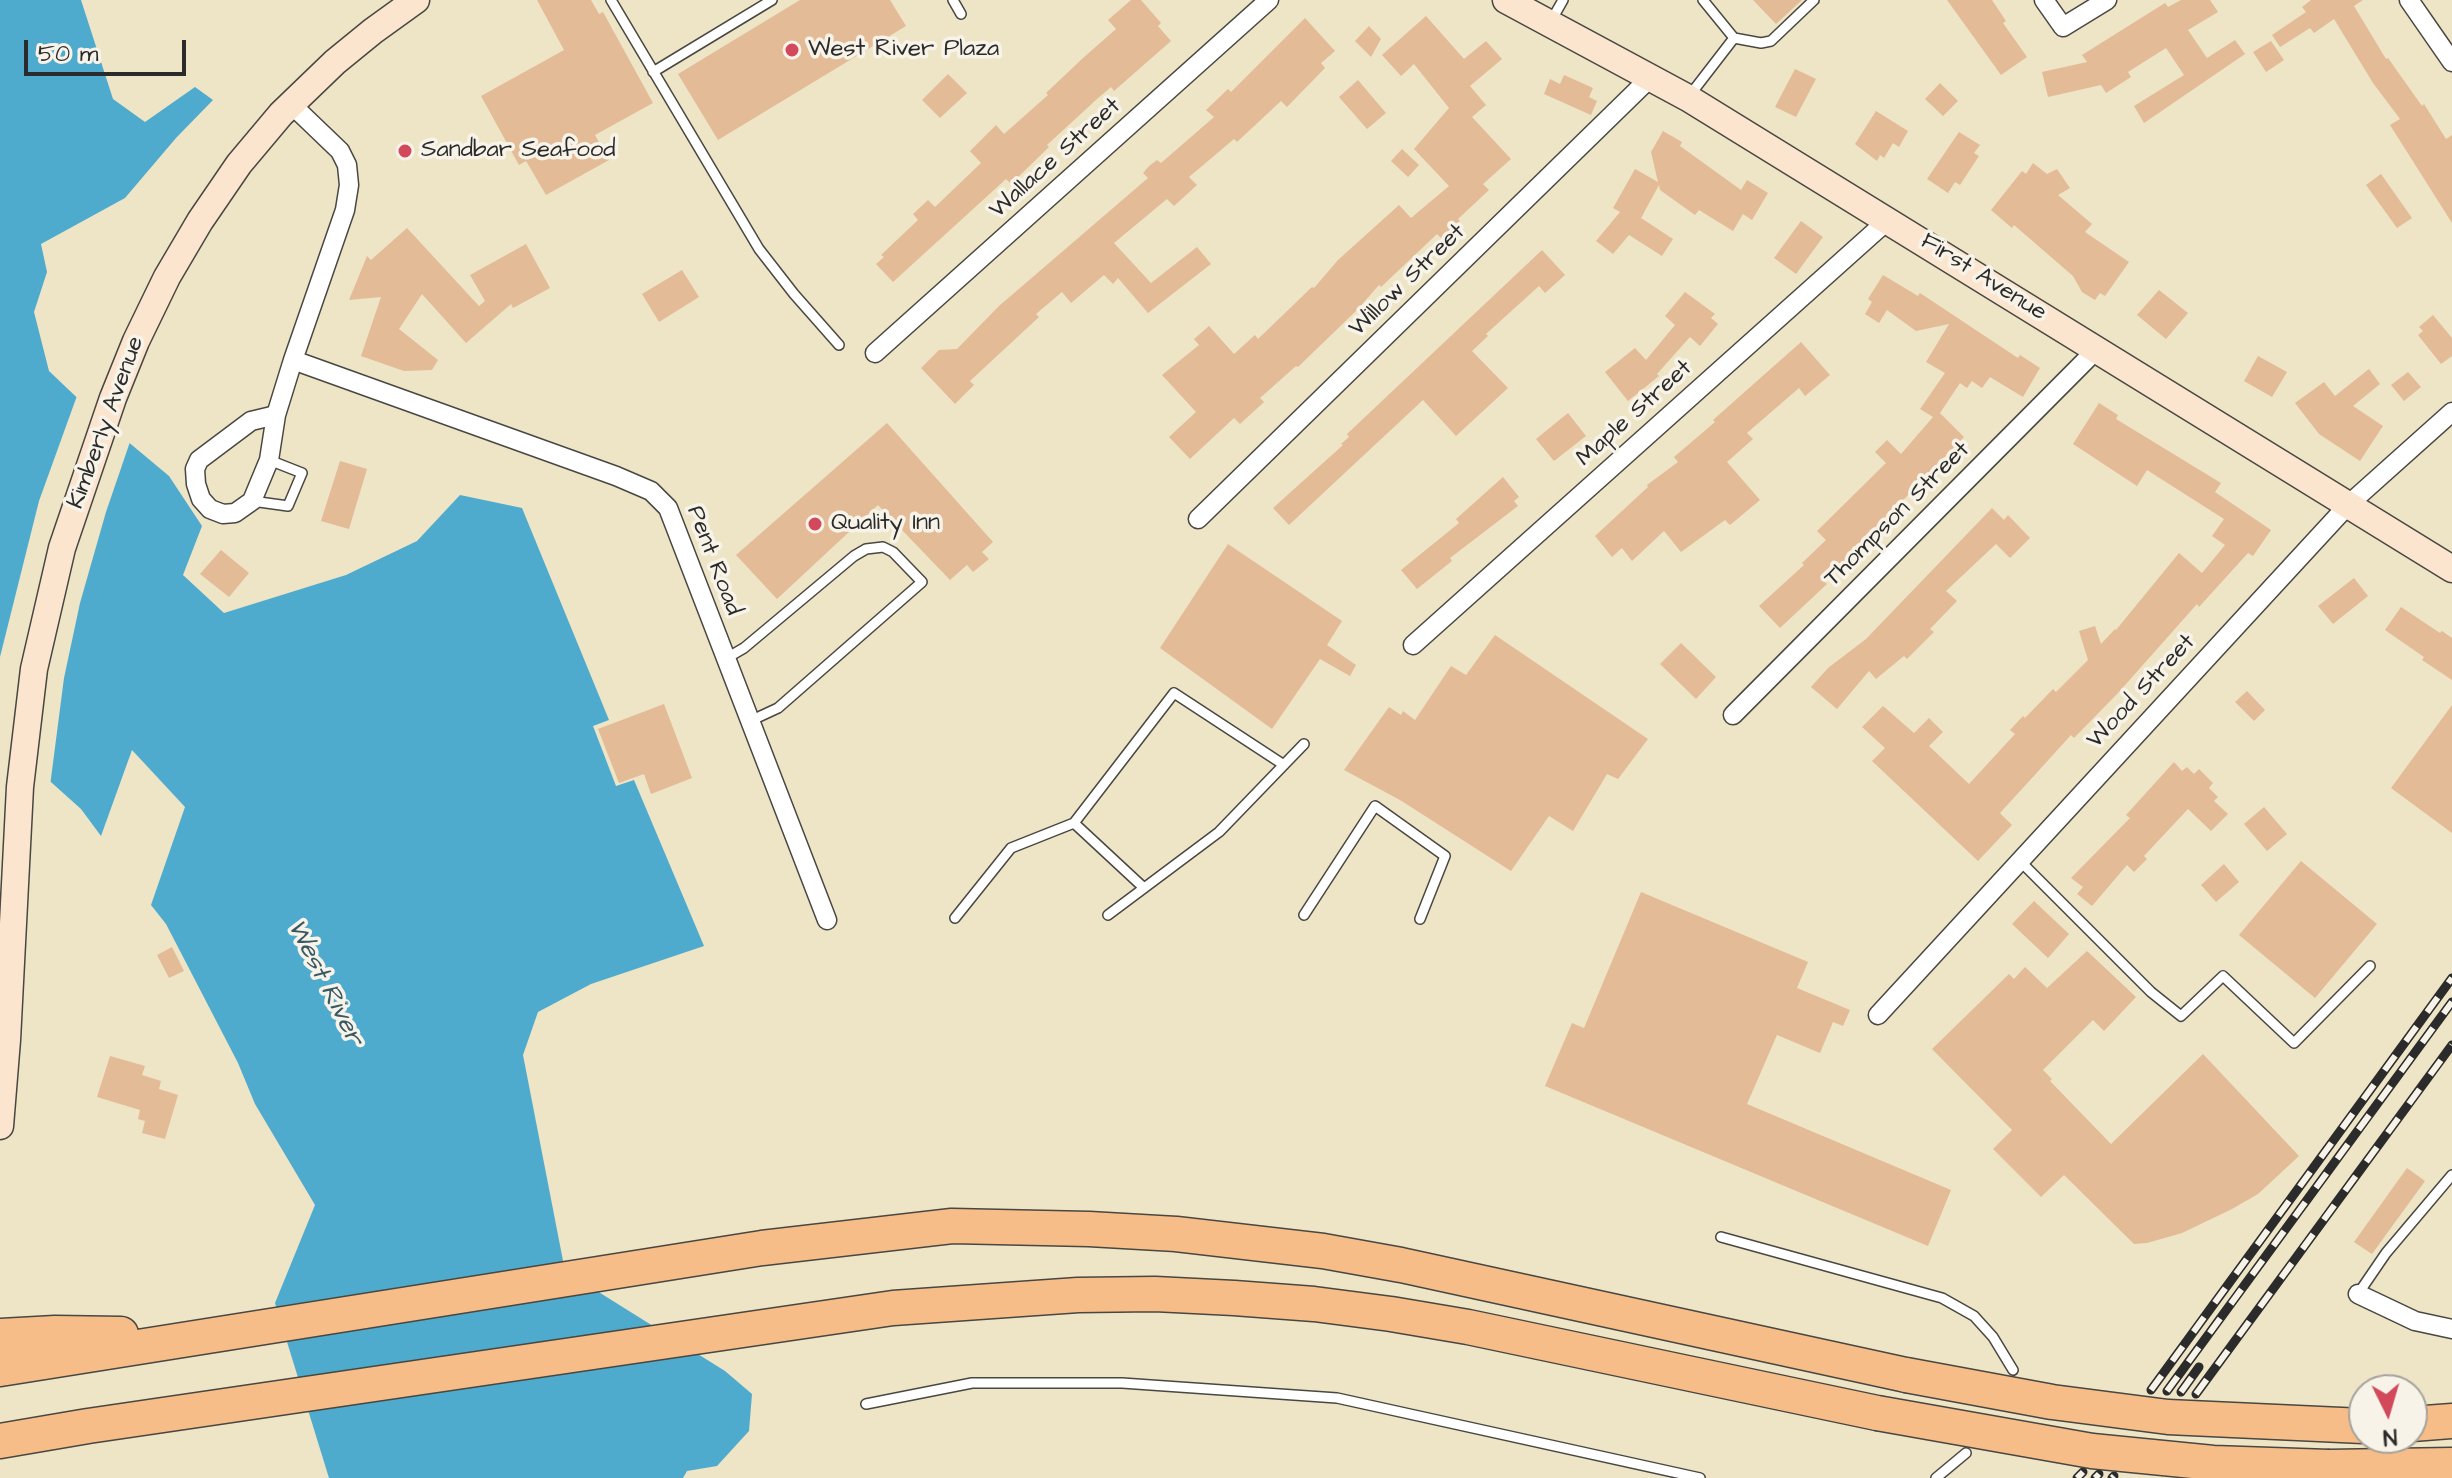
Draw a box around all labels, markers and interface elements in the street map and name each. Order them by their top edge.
scale bar [28,24,190,74]
place label: West River Plaza [808,36,999,64]
text: 50 m [38,37,98,71]
marker: West River Plaza [783,41,801,59]
street label: Wallace Street [985,93,1127,225]
place label: Sandbar Seafood [421,137,616,165]
marker: Sandbar Seafood [396,142,414,160]
street label: Willow Street [1344,218,1472,344]
street label: First Avenue [1915,228,2051,328]
street label: Kimberly Avenue [63,333,151,513]
street label: Maple Street [1571,355,1699,473]
street label: Thompson Street [1819,436,1977,594]
street label: Pent Road [679,502,747,620]
place label: Quality Inn [831,510,940,538]
marker: Quality Inn [806,515,824,533]
street label: Wood Street [2082,629,2202,755]
water label: West River [279,915,369,1051]
north arrow [2348,1374,2428,1454]
text: N [2382,1420,2398,1452]

